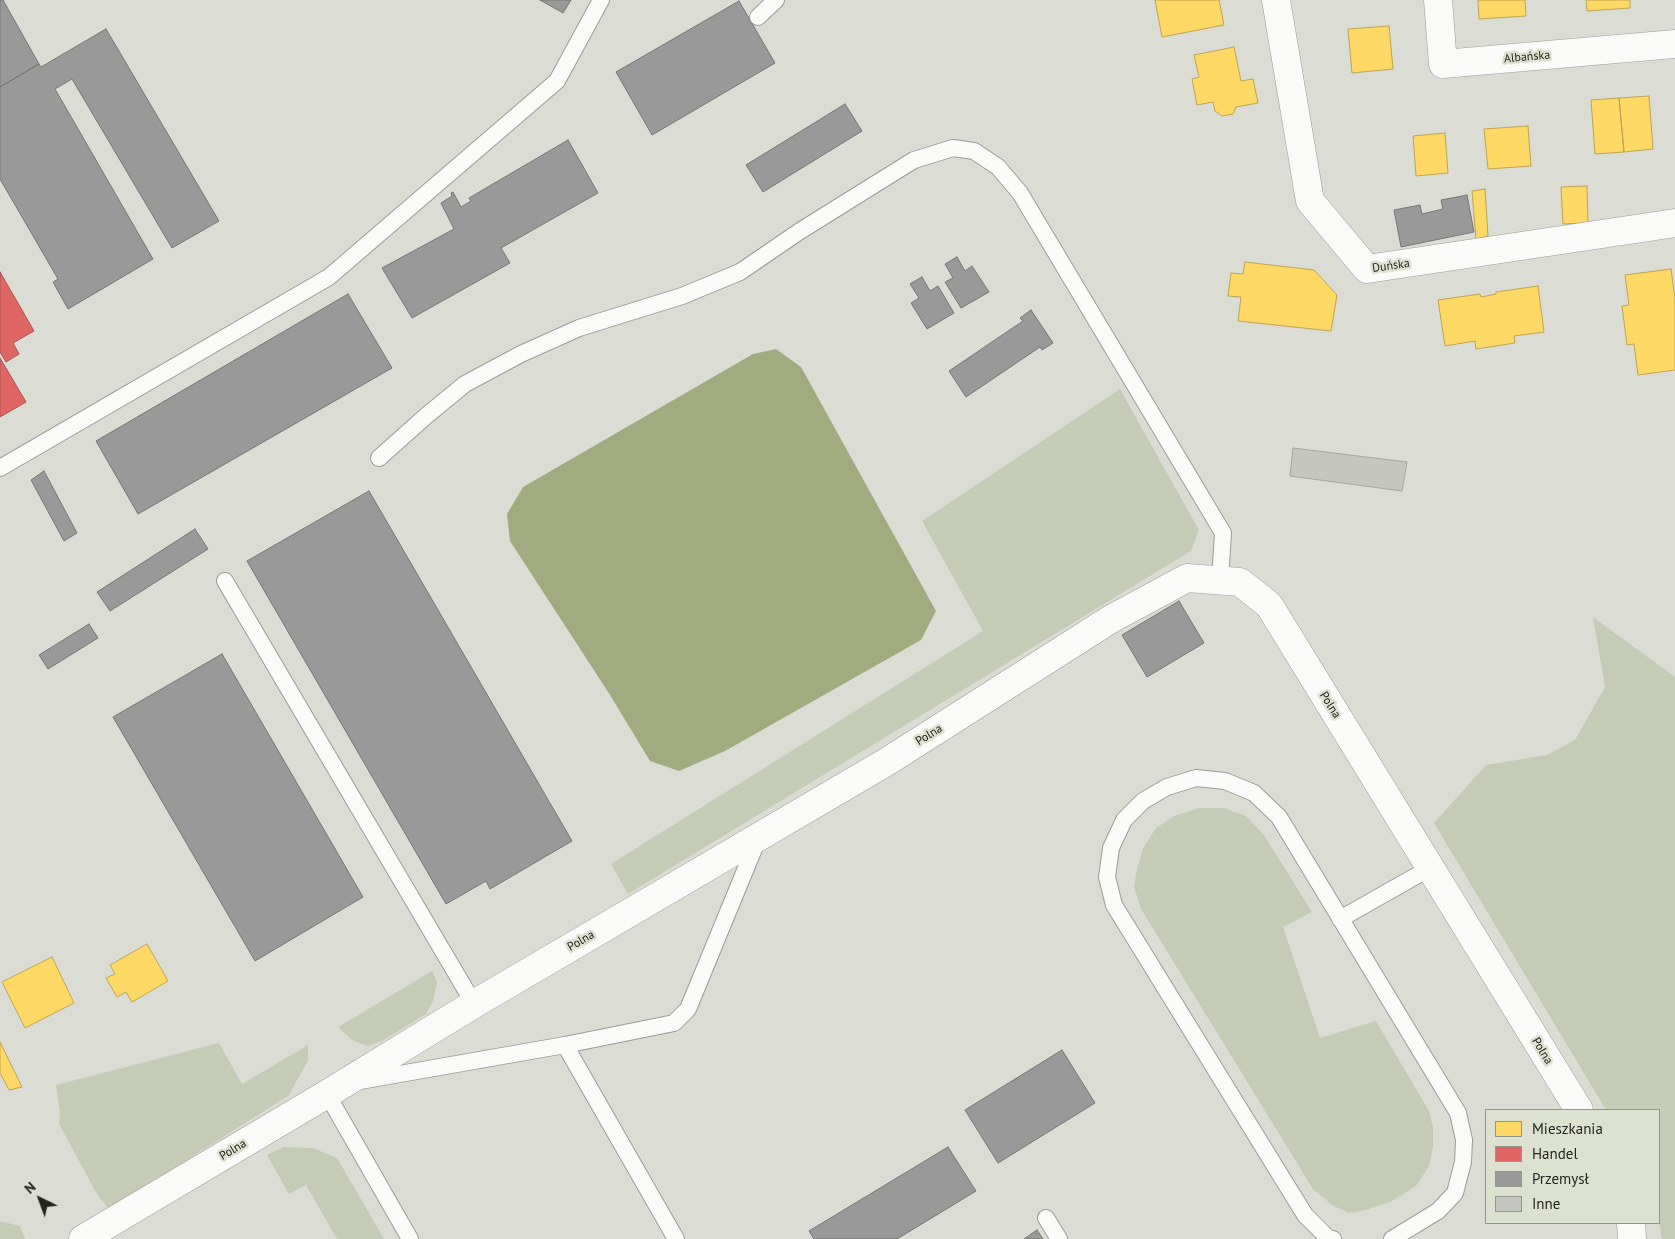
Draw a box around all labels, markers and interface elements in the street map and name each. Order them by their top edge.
street label: Albańska [1503,48,1551,66]
street label: Duńska [1371,256,1411,276]
street label: Polna [1316,689,1344,721]
street label: Polna [913,721,945,749]
street label: Polna [565,928,597,954]
street label: Polna [1528,1035,1556,1067]
legend [1485,1109,1660,1224]
text: Mieszkania [1532,1119,1603,1138]
street label: Polna [217,1136,249,1164]
text: Handel [1532,1144,1578,1163]
text: Przemysł [1532,1169,1589,1188]
north arrow [15,1174,65,1224]
text: N [21,1178,39,1198]
text: Inne [1532,1194,1560,1213]

